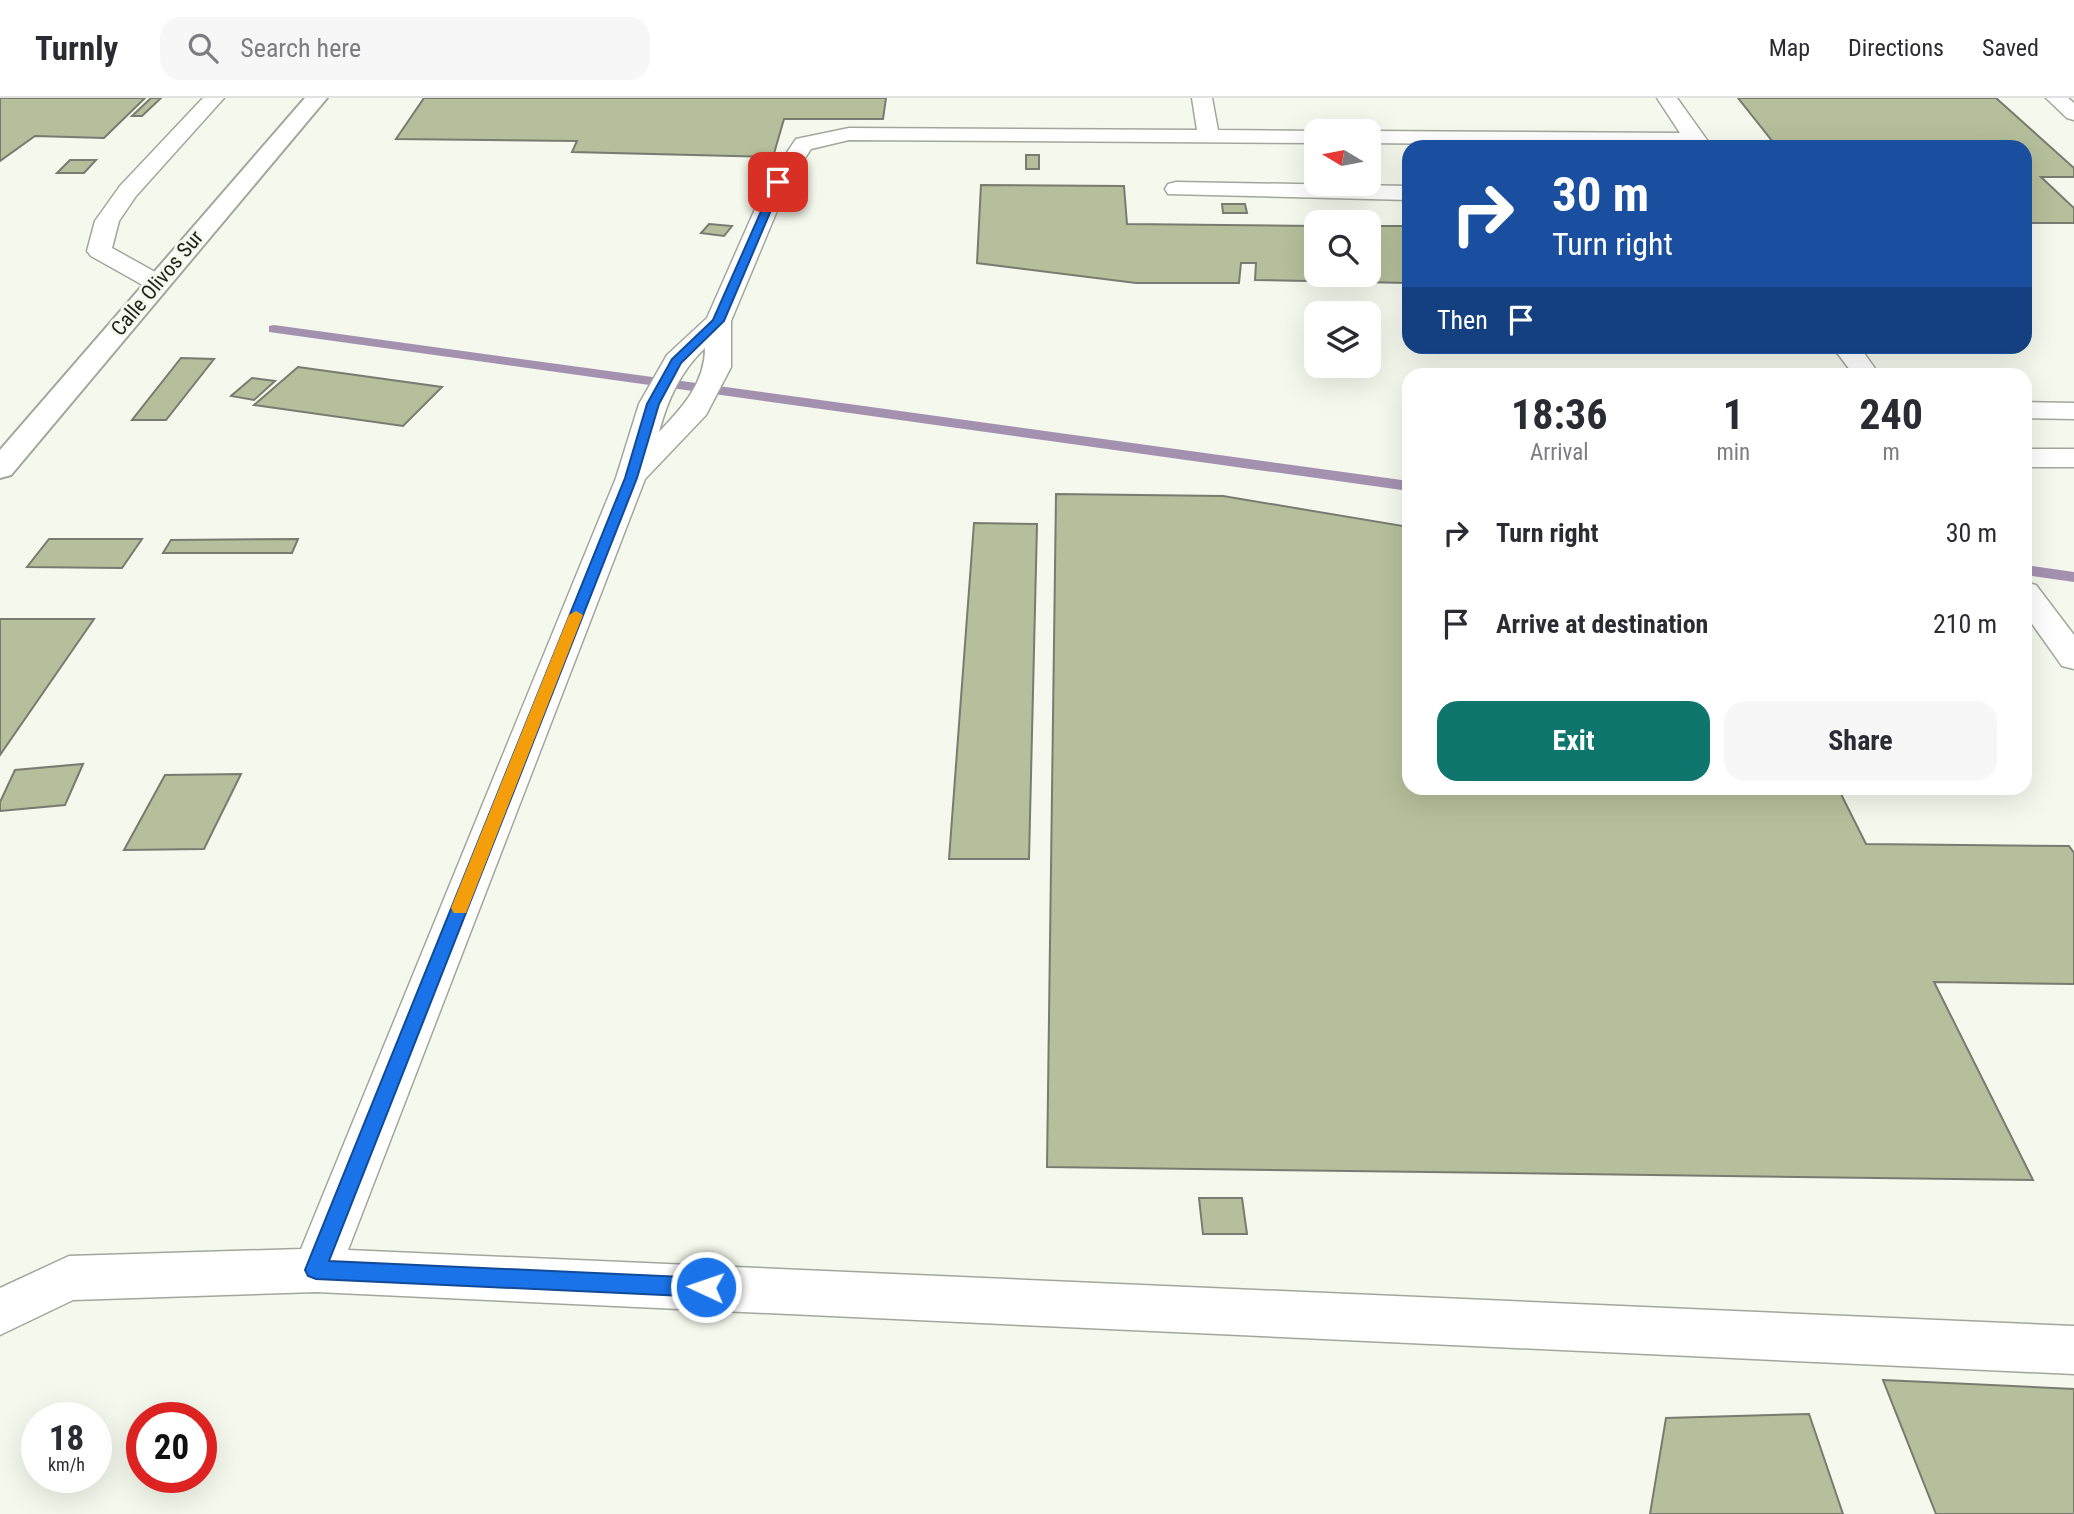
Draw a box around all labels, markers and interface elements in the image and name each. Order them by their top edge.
search box [160,17,650,80]
text: Turnly [35,29,118,68]
icon: search [184,29,222,67]
text: Search here [240,33,361,63]
text: Map [1769,34,1810,62]
text: Directions [1848,34,1944,62]
text: Saved [1982,34,2039,62]
north arrow [1304,119,1381,196]
map controls [1304,119,1381,378]
pin [748,152,808,212]
icon: arrive [759,163,797,201]
text: 30 m [1552,166,1649,223]
icon: right [1437,168,1528,259]
button: search [1304,210,1381,287]
text: Turn right [1552,225,1673,263]
street label: Calle Olivos Sur [106,226,208,340]
button: layers [1304,301,1381,378]
icon: arrive [1502,301,1540,339]
text: Then [1437,305,1488,335]
text: 18:36 [1511,390,1607,439]
text: 1 [1723,390,1744,439]
text: 240 [1859,390,1923,439]
text: Arrival [1530,439,1588,466]
text: min [1716,439,1750,466]
text: m [1882,439,1900,466]
icon: right [1437,514,1475,552]
text: Turn right [1496,518,1598,548]
text: 30 m [1946,518,1997,548]
icon: arrive [1437,605,1475,643]
text: Arrive at destination [1496,609,1708,639]
text: 210 m [1933,609,1997,639]
button: Exit [1437,701,1710,781]
button: Share [1724,701,1997,781]
position arrow [669,1250,743,1324]
speed limit sign: 20 [126,1402,217,1493]
text: 18 [49,1418,84,1459]
text: km/h [48,1454,85,1475]

